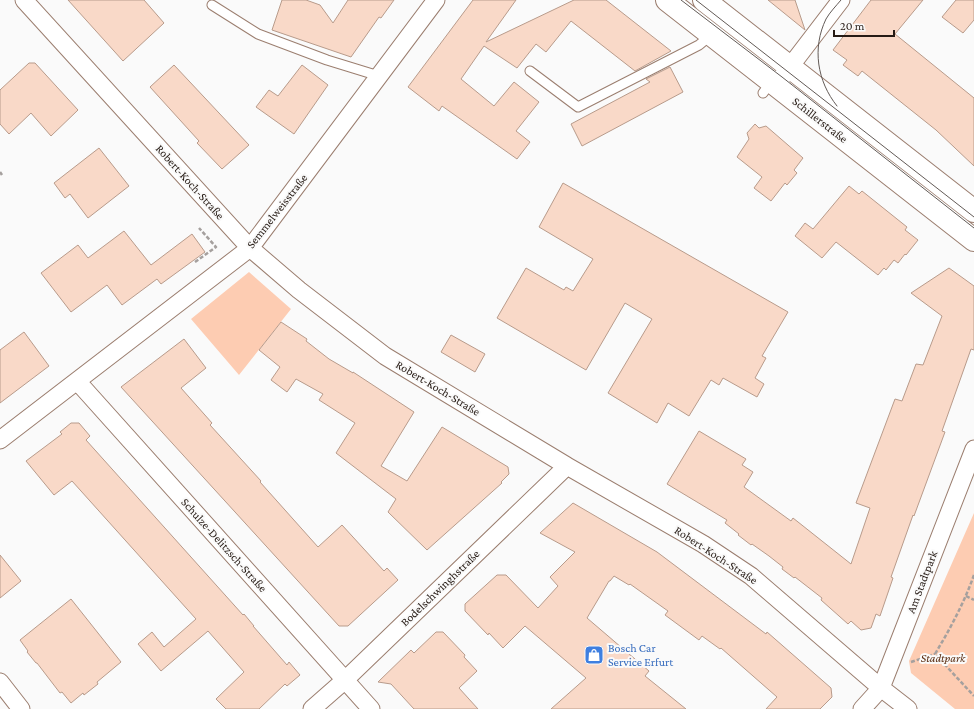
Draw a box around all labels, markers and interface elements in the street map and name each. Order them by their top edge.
scale bar [834,12,894,38]
text: 20 m [840,19,865,33]
street label: Schillerstraße [790,94,850,146]
street label: Robert-Koch-Straße [153,142,227,222]
street label: Semmelweisstraße [244,171,310,251]
street label: Robert-Koch-Straße [393,357,483,419]
street label: Schulze-Delitzsch-Straße [178,495,270,595]
street label: Robert-Koch-Straße [672,523,760,587]
street label: Bodelschwinghstraße [398,547,482,629]
street label: Am Stadtpark [904,549,940,615]
place label: Bosch Car Service Erfurt [608,641,674,669]
shop icon: Bosch Car Service Erfurt [583,644,605,666]
park label: Stadtpark [921,651,966,665]

